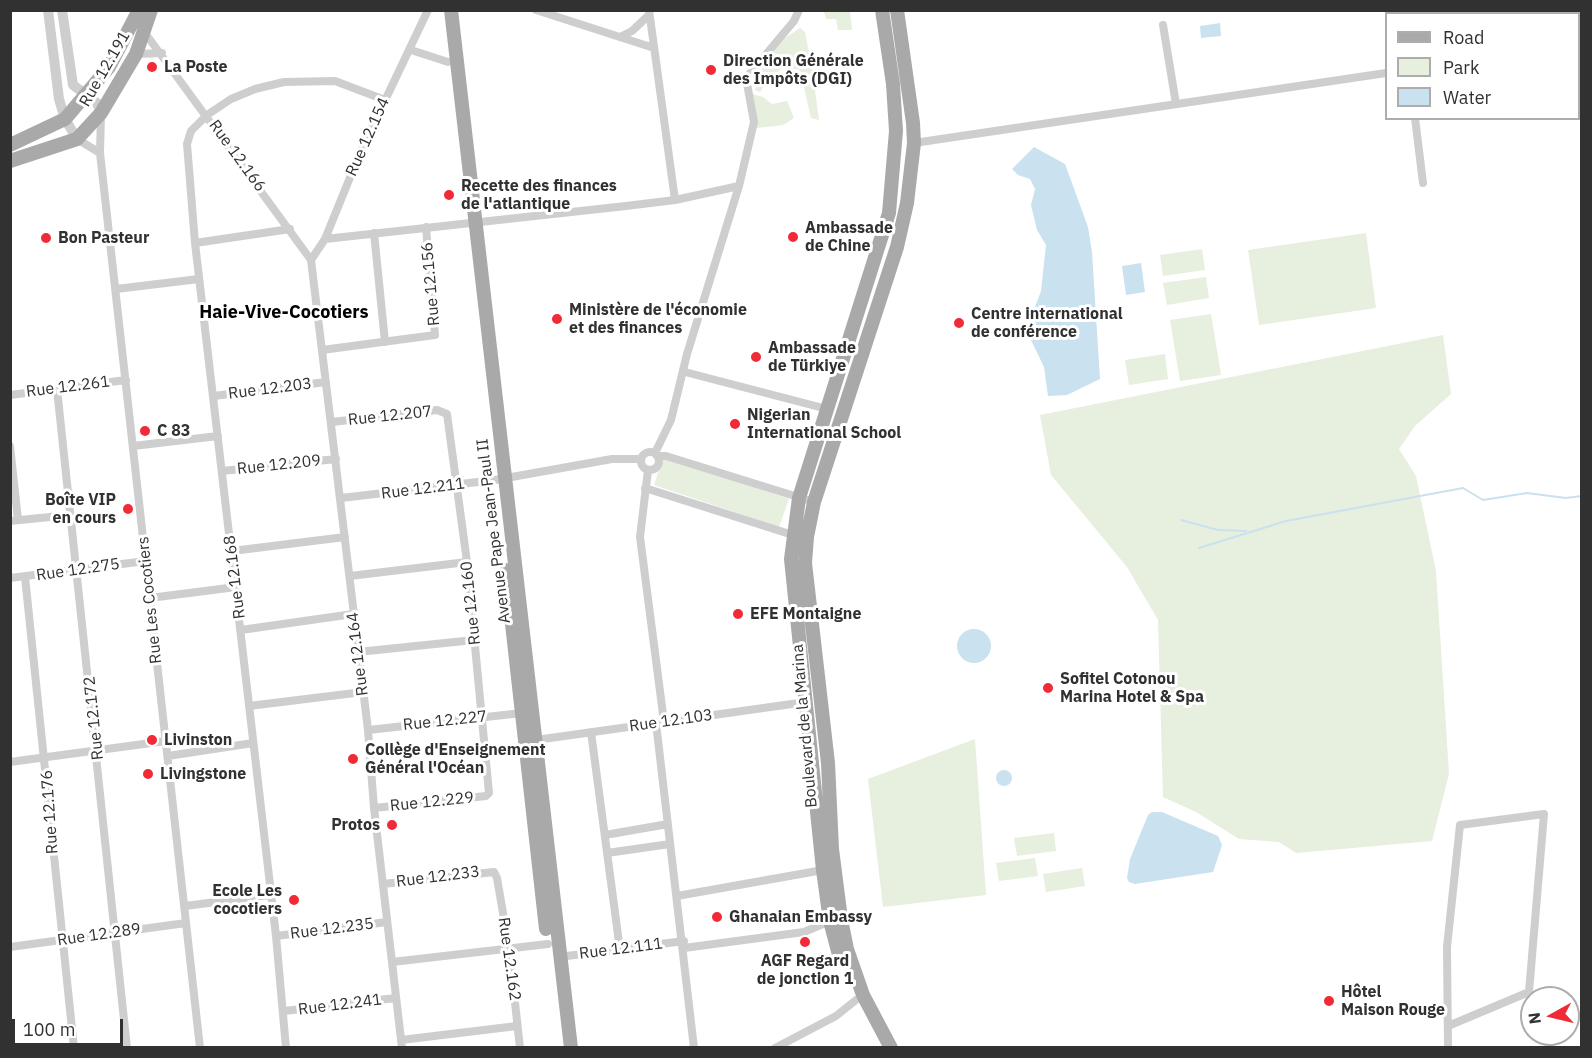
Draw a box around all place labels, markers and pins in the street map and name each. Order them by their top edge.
place label: Direction Générale des Impôts (DGI) [723,51,864,89]
place label: La Poste [164,57,228,77]
marker: La Poste [145,60,159,74]
marker: Direction Générale des Impôts (DGI) [704,63,718,77]
place label: Recette des finances de l'atlantique [461,176,617,214]
marker: Recette des finances de l'atlantique [442,188,456,202]
place label: Ambassade de Chine [805,218,893,256]
place label: Bon Pasteur [58,228,149,248]
marker: Ambassade de Chine [786,230,800,244]
marker: Bon Pasteur [39,231,53,245]
place label: Ministère de l'économie et des finances [569,300,747,338]
place label: Centre international de conférence [971,304,1123,342]
marker: Ministère de l'économie et des finances [550,312,564,326]
marker: Centre international de conférence [952,316,966,330]
place label: Ambassade de Türkiye [768,338,856,376]
marker: Ambassade de Türkiye [749,350,763,364]
place label: Nigerian International School [747,405,901,443]
marker: Nigerian International School [728,417,742,431]
place label: C 83 [157,421,190,441]
marker: C 83 [138,424,152,438]
place label: Boîte VIP en cours [45,490,116,528]
marker: Boîte VIP en cours [121,502,135,516]
place label: EFE Montaigne [750,604,861,624]
marker: EFE Montaigne [731,607,745,621]
place label: Sofitel Cotonou Marina Hotel & Spa [1060,669,1204,707]
marker: Sofitel Cotonou Marina Hotel & Spa [1041,681,1055,695]
place label: Livinston [164,730,232,750]
marker: Livinston [145,733,159,747]
place label: Collège d'Enseignement Général l'Océan [365,740,546,778]
marker: Collège d'Enseignement Général l'Océan [346,752,360,766]
place label: Livingstone [160,764,246,784]
marker: Livingstone [141,767,155,781]
place label: Protos [331,815,380,835]
marker: Protos [385,818,399,832]
place label: Ecole Les cocotiers [212,881,282,919]
marker: Ecole Les cocotiers [287,893,301,907]
place label: Ghanaian Embassy [729,907,872,927]
marker: Ghanaian Embassy [710,910,724,924]
marker: AGF Regard de jonction 1 [798,935,812,949]
place label: AGF Regard de jonction 1 [757,951,853,989]
place label: Hôtel Maison Rouge [1341,982,1445,1020]
marker: Hôtel Maison Rouge [1322,994,1336,1008]

